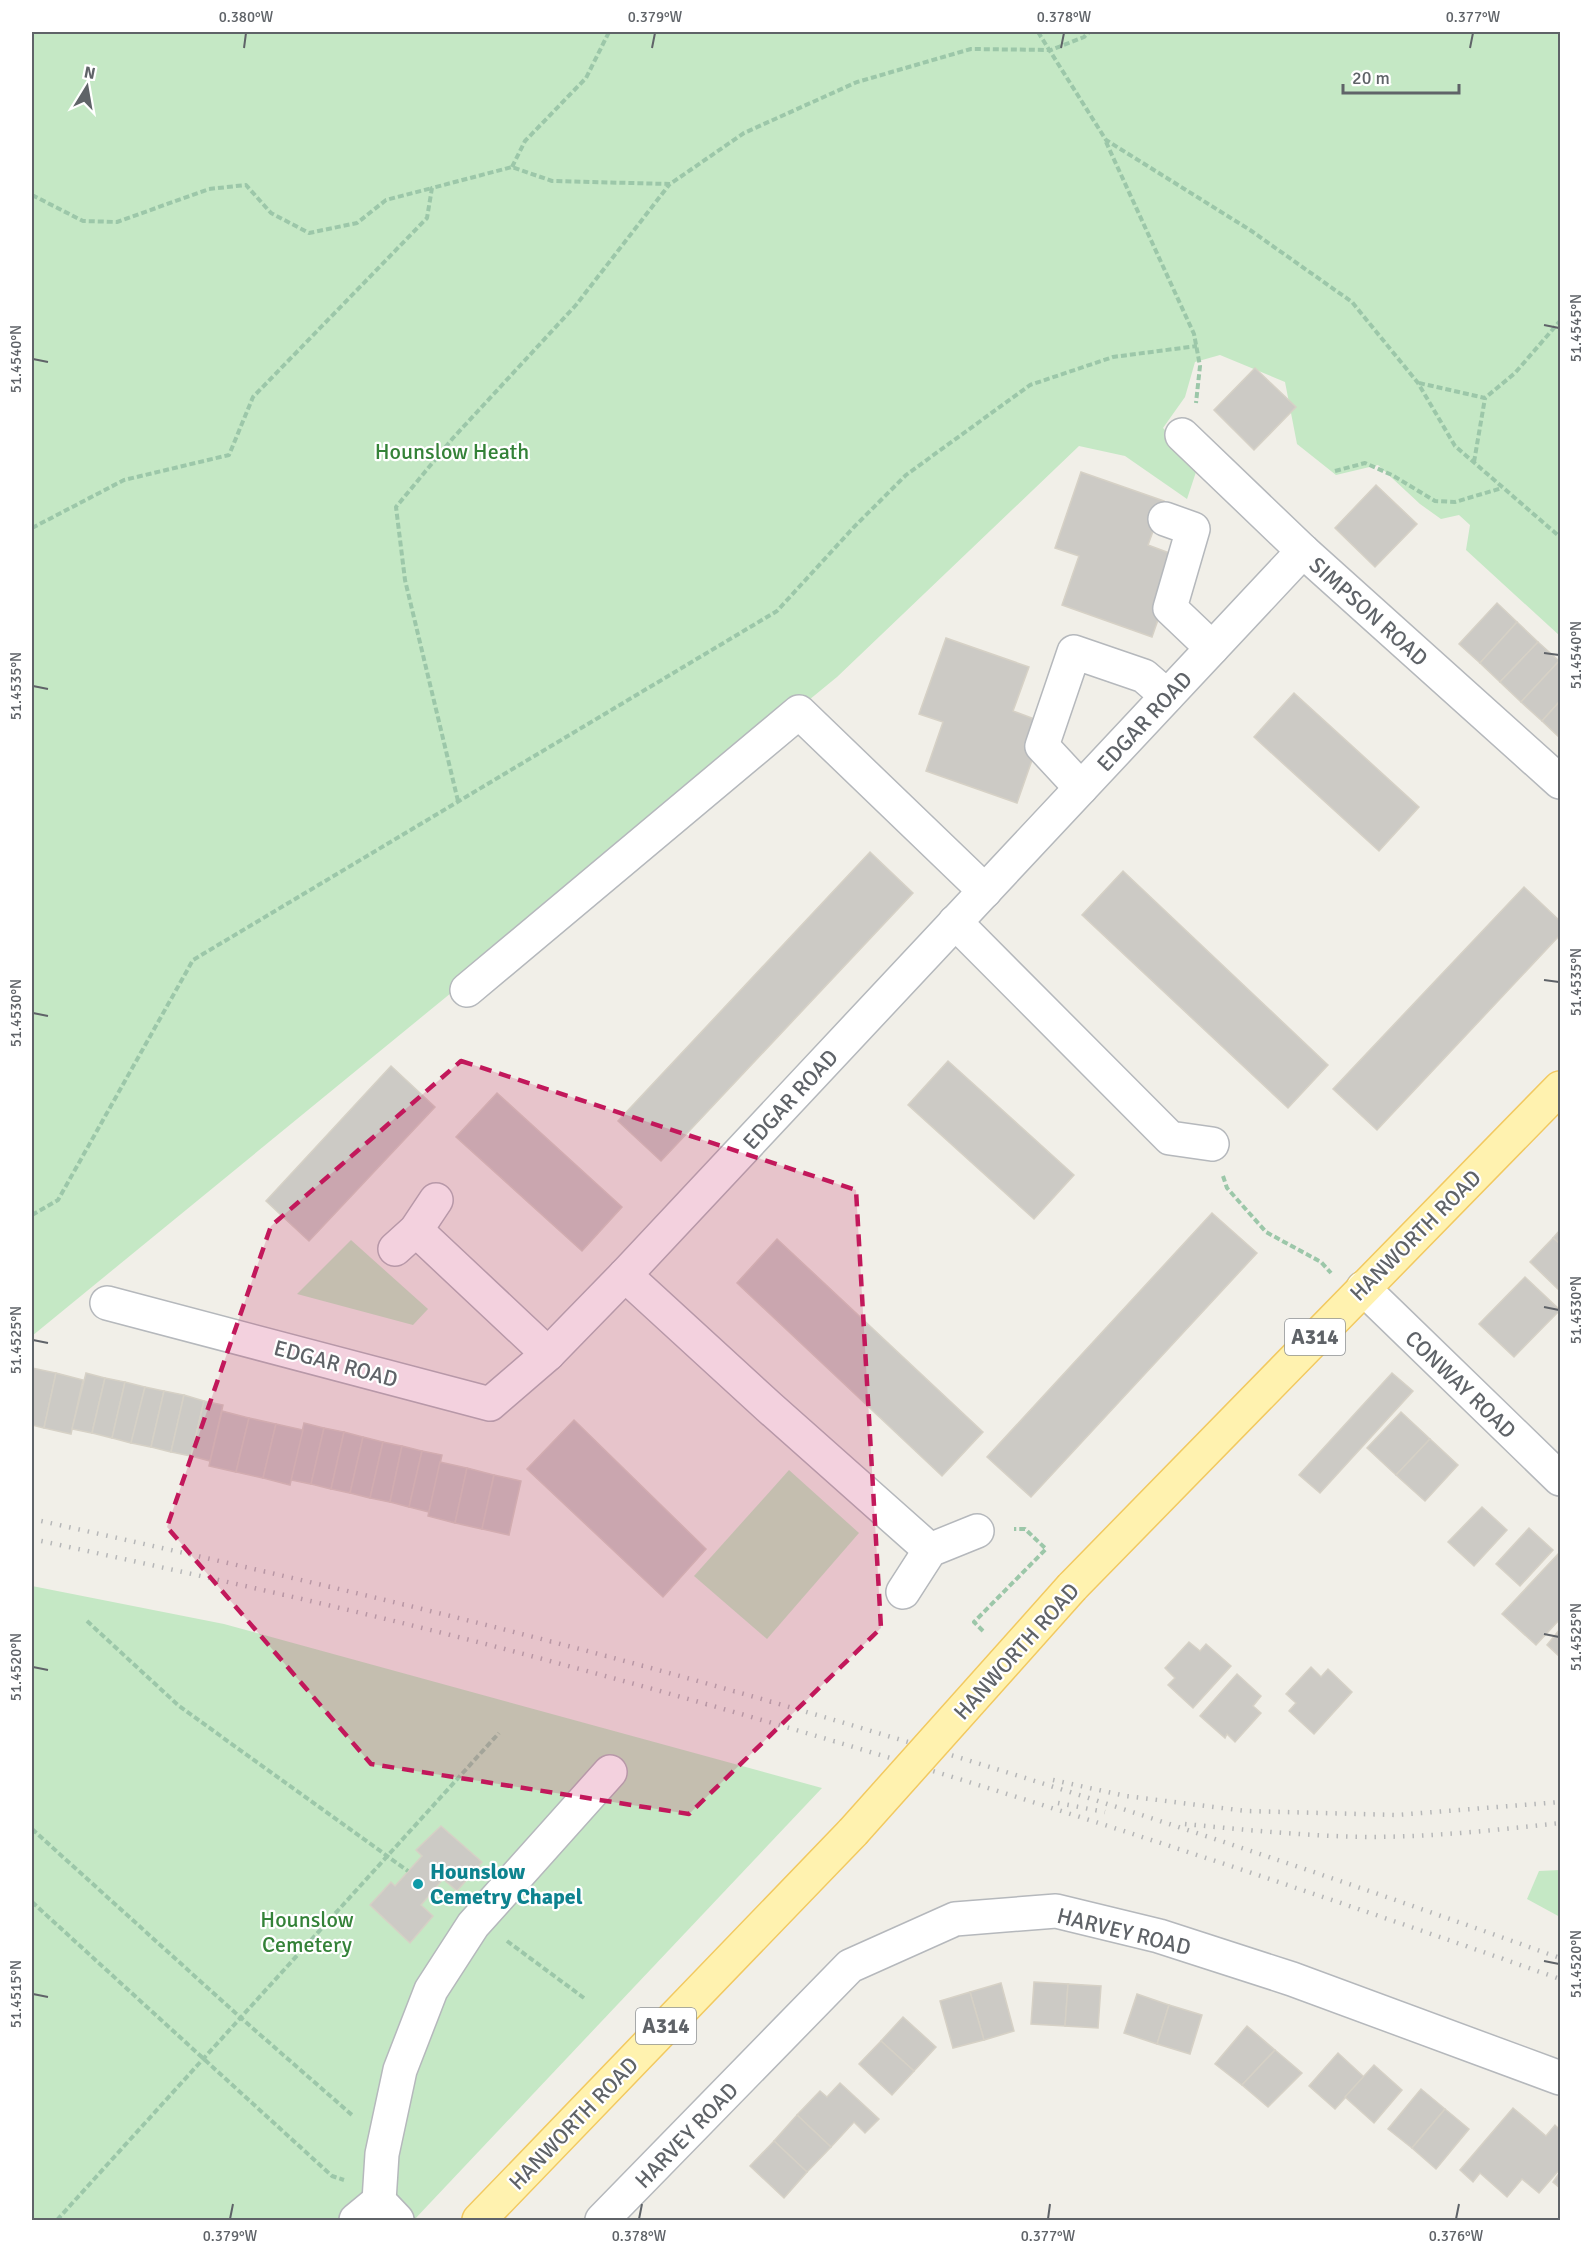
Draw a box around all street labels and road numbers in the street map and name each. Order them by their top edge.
street label: SIMPSON ROAD [1304,551,1433,672]
street label: EDGAR ROAD [1091,666,1198,777]
street label: EDGAR ROAD [737,1044,844,1155]
street label: HANWORTH ROAD [1344,1164,1487,1307]
road number: A314 [1285,1319,1345,1355]
street label: CONWAY ROAD [1400,1325,1522,1444]
street label: EDGAR ROAD [271,1334,401,1393]
street label: HANWORTH ROAD [948,1577,1085,1725]
street label: HARVEY ROAD [1054,1902,1194,1961]
road number: A314 [636,2008,696,2044]
street label: HANWORTH ROAD [503,2051,644,2195]
street label: HARVEY ROAD [629,2077,744,2194]

